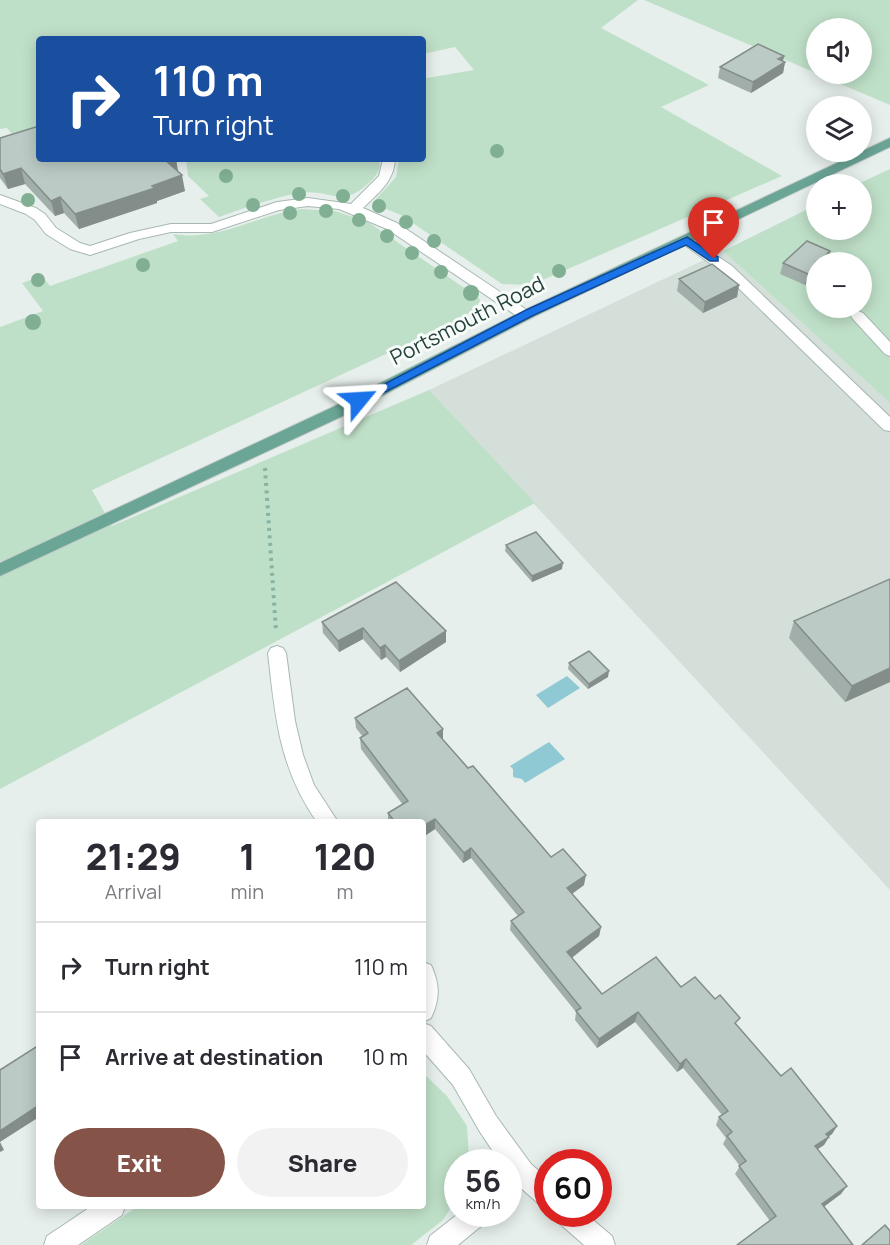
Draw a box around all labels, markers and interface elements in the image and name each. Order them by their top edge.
map controls [806,18,872,318]
button: sound [806,18,872,84]
text: 110 m [153,51,264,109]
icon: right [54,60,132,138]
button: layers [806,96,872,162]
text: Turn right [153,106,274,143]
button: + [806,174,872,240]
pin [688,197,739,259]
icon: arrive [697,206,730,239]
button: − [806,252,872,318]
street label: Portsmouth Road [385,269,549,371]
position arrow [327,368,391,432]
text: 21:29 [86,832,181,881]
text: 1 [239,832,256,881]
text: 120 [314,832,376,881]
text: Arrival [105,878,162,905]
text: min [231,878,264,905]
text: m [337,878,354,905]
icon: right [54,951,87,984]
text: Turn right [105,952,210,982]
text: 110 m [354,952,408,982]
icon: arrive [54,1041,87,1074]
text: Arrive at destination [105,1042,323,1072]
text: 10 m [363,1042,408,1072]
button: Exit [54,1128,225,1197]
button: Share [237,1128,408,1197]
speed limit sign: 60 [534,1149,612,1227]
text: 56 [465,1160,501,1201]
text: km/h [466,1193,500,1214]

